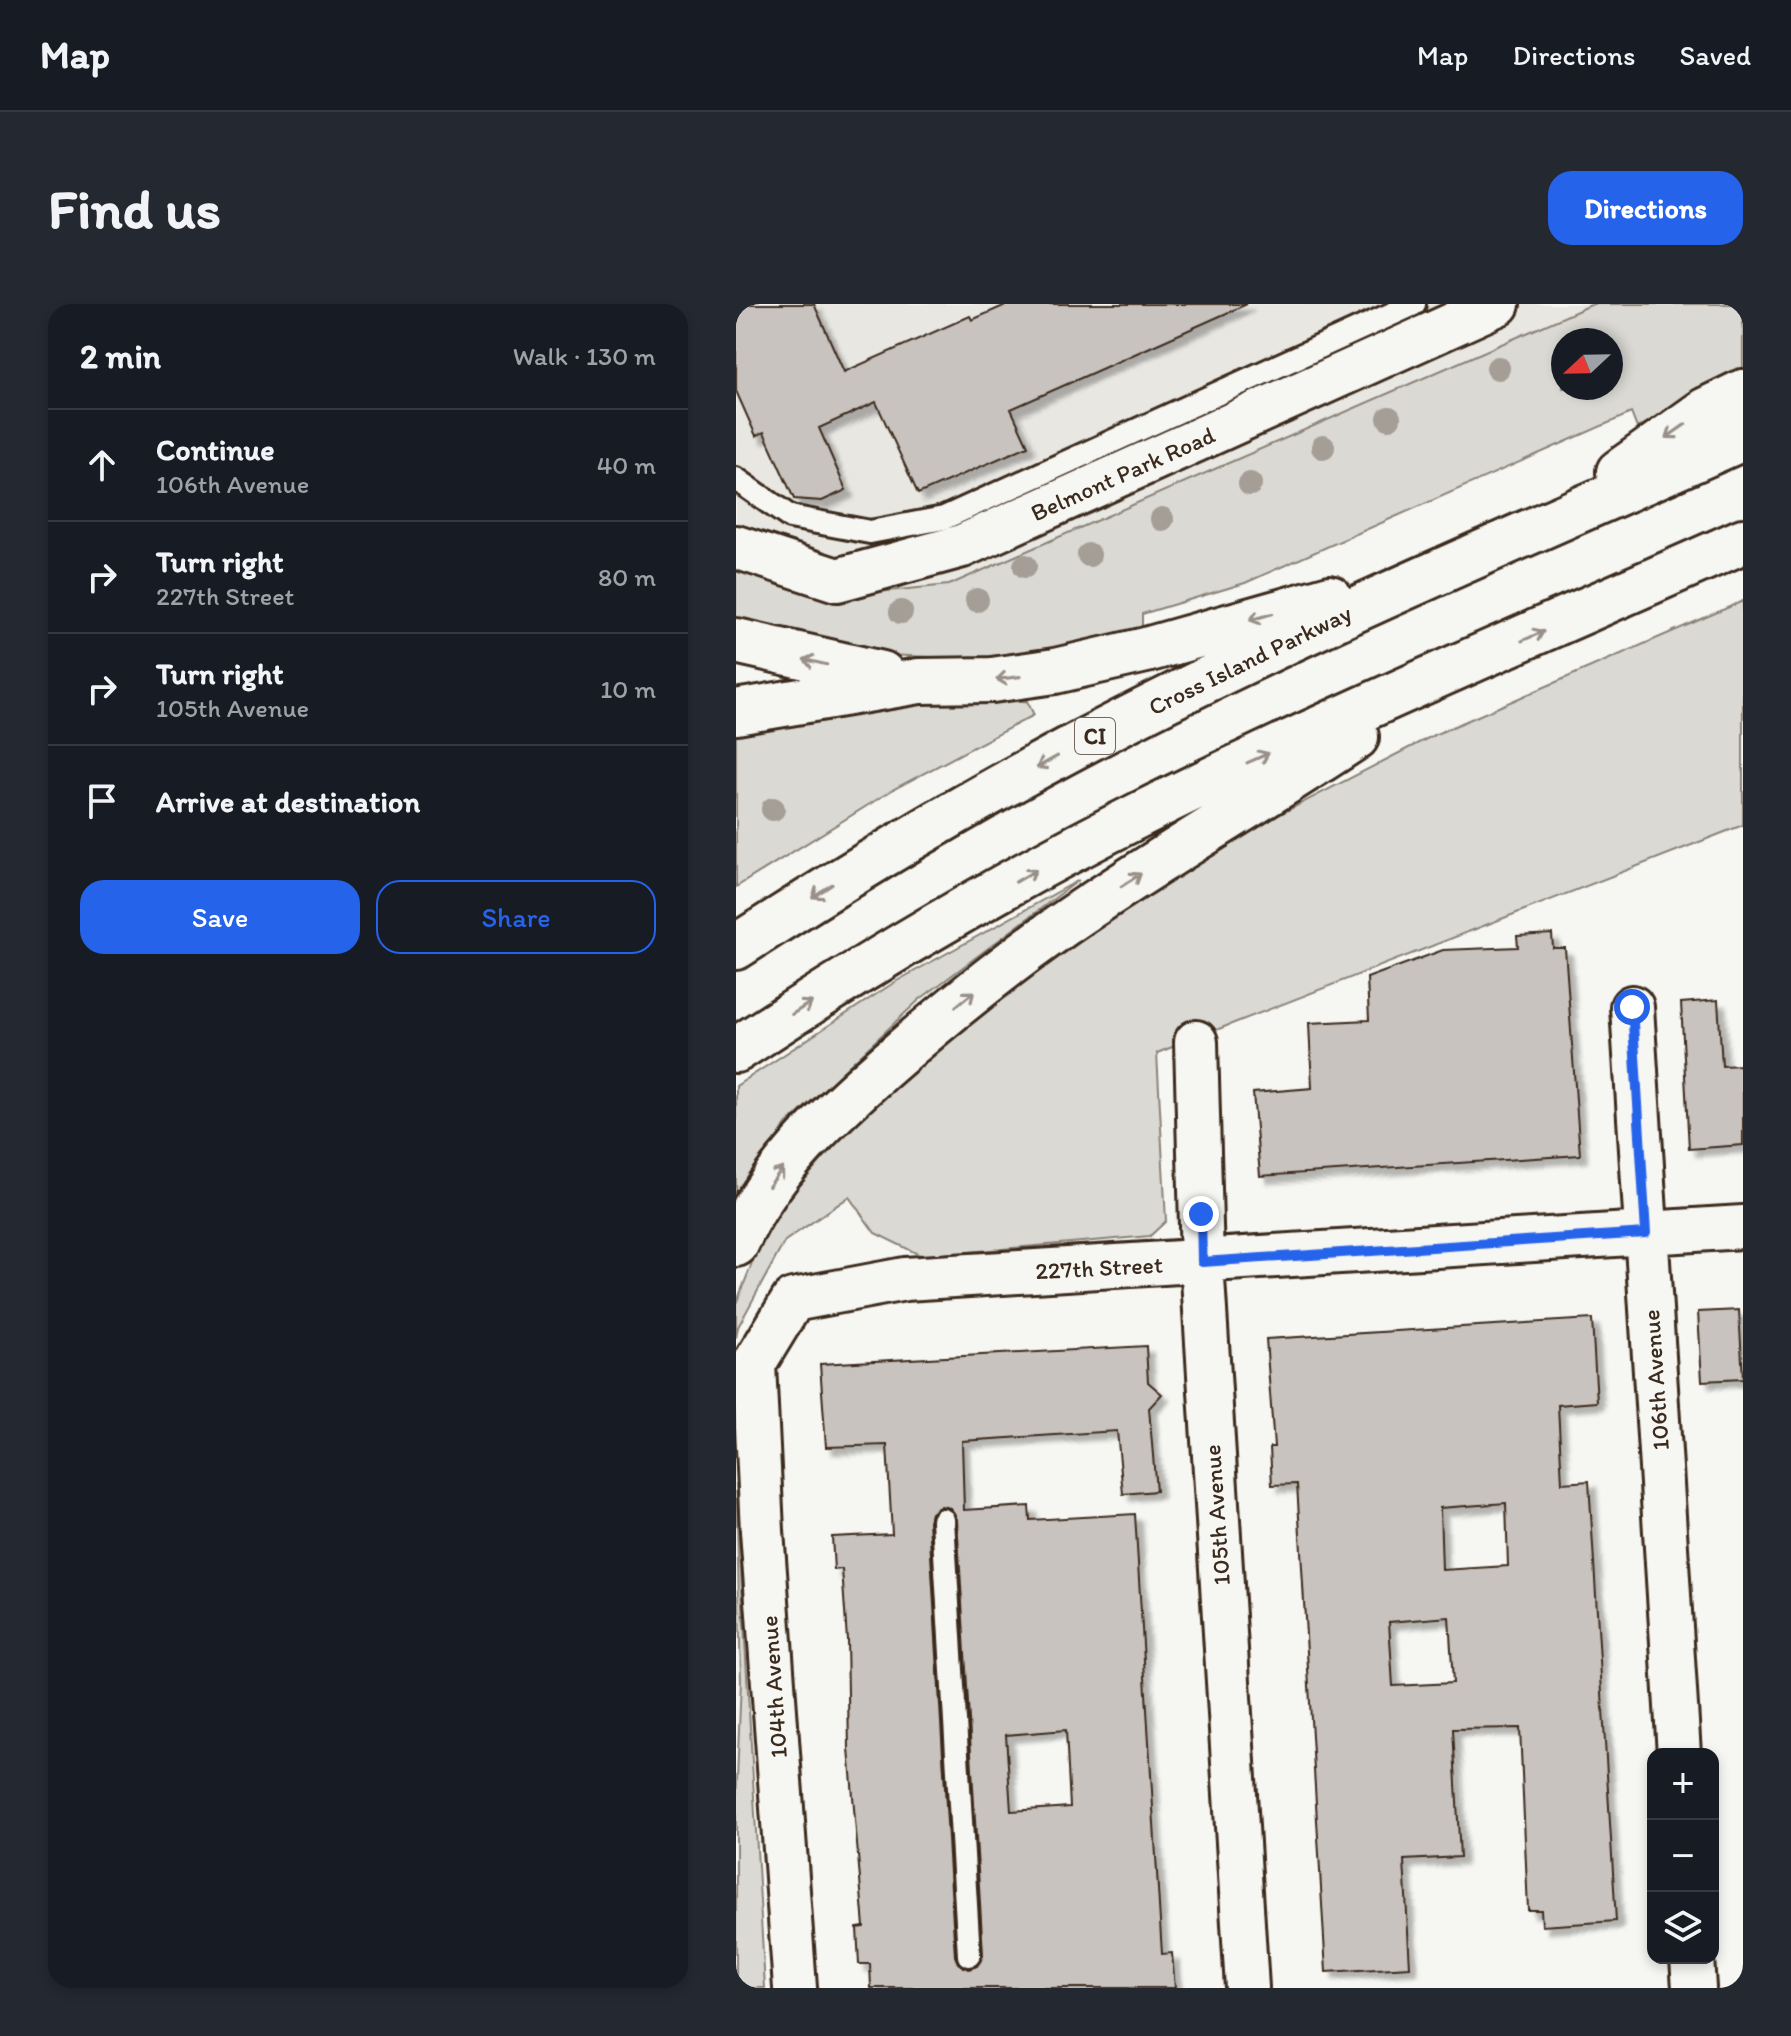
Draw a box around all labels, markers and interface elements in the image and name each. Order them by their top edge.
text: Map [40,32,110,78]
text: Map [1417,38,1468,72]
text: Directions [1512,38,1636,72]
text: Saved [1680,38,1751,72]
button: Directions [1548,171,1743,245]
text: Find us [48,175,221,242]
north arrow [1551,328,1623,400]
text: 2 min [80,336,161,377]
text: Walk · 130 m [513,340,656,372]
street label: Belmont Park Road [1026,420,1219,527]
one-way arrow [1666,423,1688,439]
text: Continue [156,431,275,468]
icon: ahead [80,443,124,487]
text: 40 m [597,449,656,481]
text: 106th Avenue [156,468,309,500]
text: Turn right [156,543,284,580]
icon: right [80,555,124,599]
text: 80 m [598,561,656,593]
text: 227th Street [156,580,294,612]
street label: Cross Island Parkway [1144,598,1356,721]
one-way arrow [1248,610,1274,625]
one-way arrow [1521,627,1545,642]
one-way arrow [803,654,828,669]
text: Turn right [156,655,284,692]
icon: right [80,667,124,711]
one-way arrow [996,671,1022,686]
text: 10 m [600,673,656,705]
text: 105th Avenue [156,692,309,724]
road number: CI [1075,718,1115,754]
one-way arrow [1245,750,1269,765]
one-way arrow [1036,754,1060,770]
icon: arrive [80,779,124,823]
text: Arrive at destination [156,783,420,820]
one-way arrow [1014,868,1037,884]
one-way arrow [1119,871,1142,887]
button: Save [80,880,360,954]
button: Share [376,880,656,954]
one-way arrow [811,884,834,900]
route start [1614,989,1650,1025]
one-way arrow [954,990,974,1008]
one-way arrow [790,1000,813,1016]
one-way arrow [768,1167,785,1188]
route end [1183,1196,1219,1232]
street label: 227th Street [1034,1250,1164,1285]
street label: 106th Avenue [1636,1308,1675,1452]
street label: 105th Avenue [1197,1444,1236,1587]
street label: 104th Avenue [754,1615,793,1759]
map controls [1647,1748,1719,1964]
button: + [1647,1748,1719,1820]
button: − [1647,1820,1719,1892]
button: layers [1647,1892,1719,1964]

